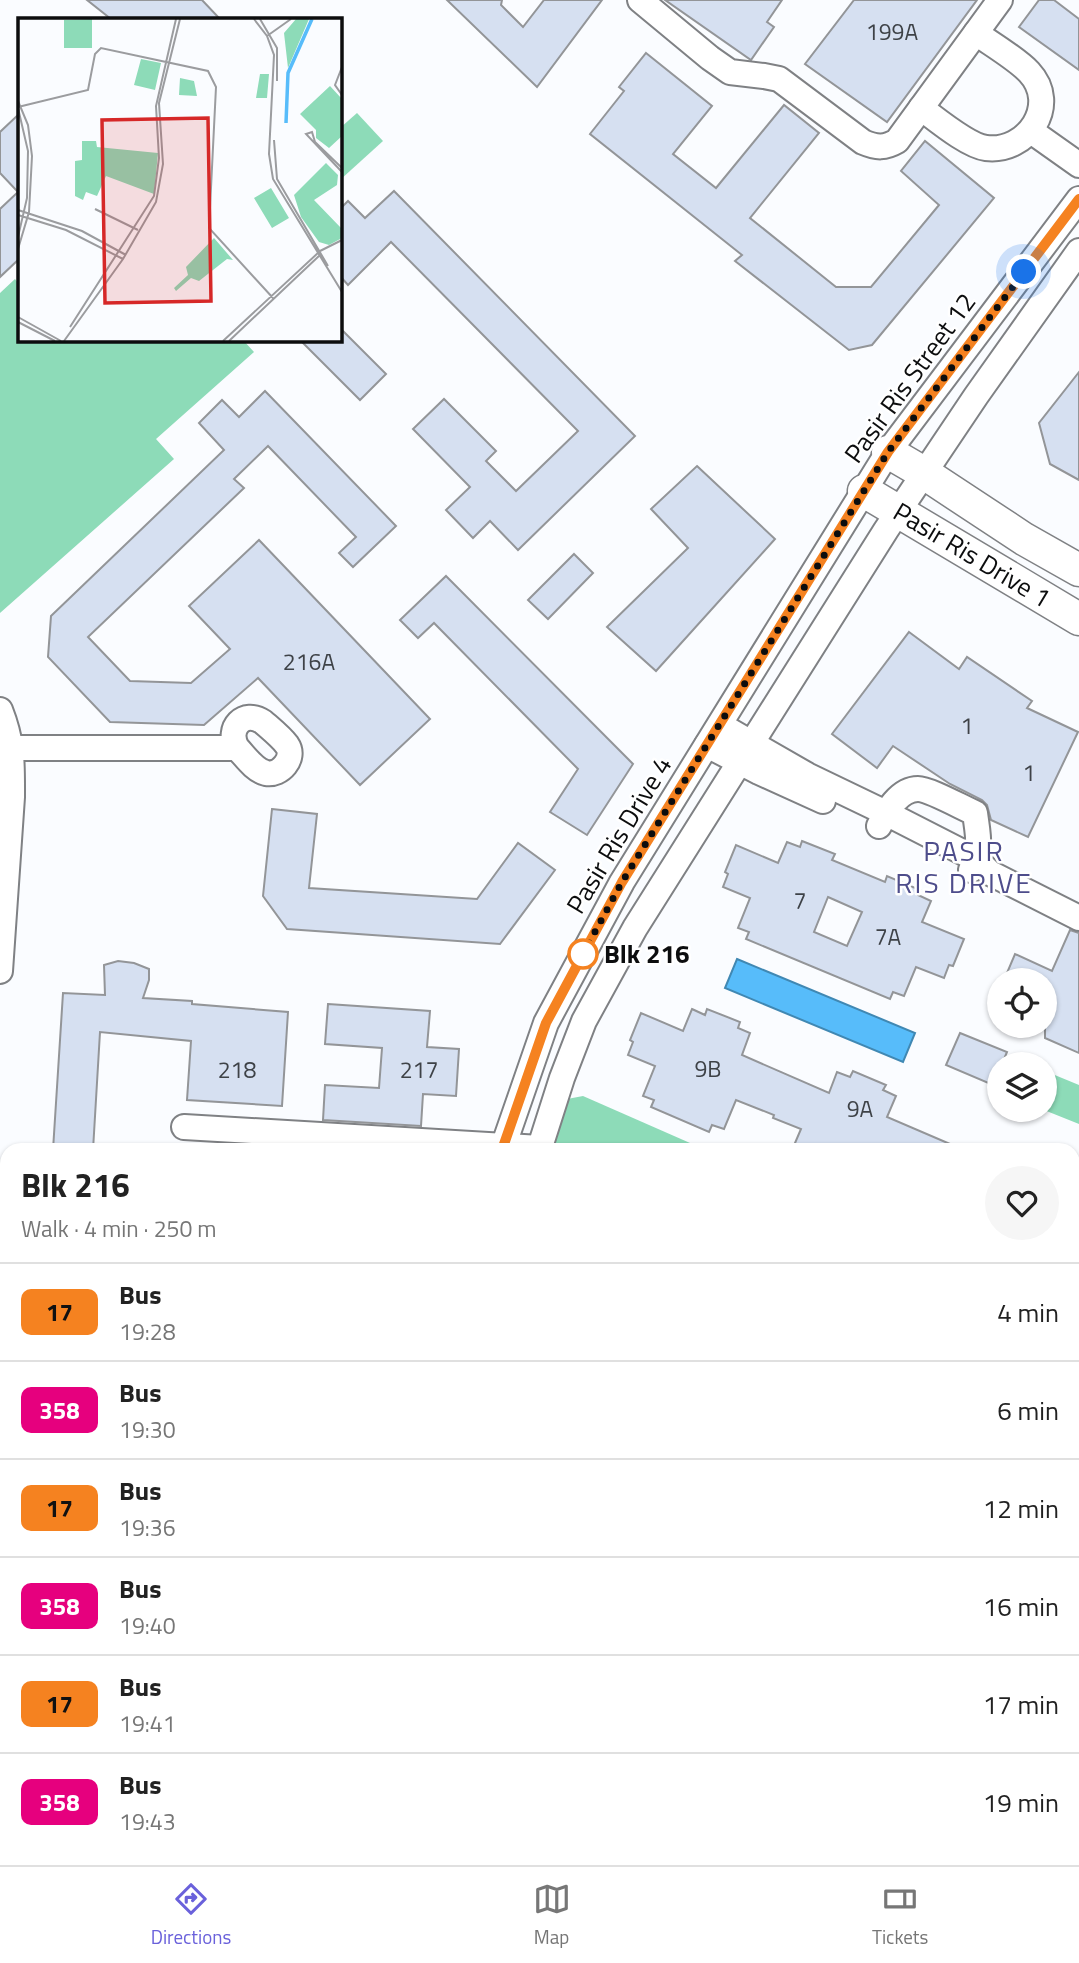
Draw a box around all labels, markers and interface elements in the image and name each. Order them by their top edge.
house number: 199A [866,14,918,49]
inset map [18,18,341,341]
your location [1006,254,1041,289]
street label: Pasir Ris Street 12 [834,284,985,471]
street label: Pasir Ris Drive 1 [886,492,1058,617]
house number: 216A [283,644,335,679]
house number: 1 [961,708,973,743]
street label: Pasir Ris Drive 4 [556,749,681,921]
house number: 1 [1023,755,1035,790]
district label: PASIR RIS DRIVE [895,829,1033,904]
house number: 7 [794,883,806,918]
house number: 7A [875,919,902,954]
place label: Blk 216 [604,934,690,973]
marker: Blk 216 [568,939,598,969]
map controls [987,968,1057,1122]
button: locate [987,968,1057,1038]
house number: 9B [694,1051,722,1086]
house number: 218 [218,1052,256,1087]
house number: 217 [400,1052,438,1087]
button: layers [987,1052,1057,1122]
house number: 9A [847,1091,874,1126]
text: Blk 216 [21,1160,130,1210]
button: heart [985,1166,1059,1240]
text: Walk · 4 min · 250 m [21,1211,217,1246]
text: Bus [119,1275,161,1314]
text: 4 min [997,1293,1059,1332]
text: 17 [46,1294,73,1330]
text: 19:28 [119,1314,176,1349]
text: Bus [119,1373,161,1412]
text: 6 min [997,1391,1059,1430]
text: 358 [39,1392,80,1428]
text: 19:30 [119,1412,176,1447]
text: Bus [119,1471,161,1510]
text: 12 min [983,1489,1059,1528]
text: 17 [46,1490,73,1526]
text: 19:36 [119,1510,176,1545]
text: Bus [119,1569,161,1608]
text: 16 min [983,1587,1059,1626]
text: 358 [39,1588,80,1624]
text: 19:40 [119,1608,176,1643]
text: Bus [119,1667,161,1706]
text: 17 min [983,1685,1059,1724]
text: 17 [46,1686,73,1722]
text: 19:41 [119,1706,176,1741]
text: Bus [119,1765,161,1804]
text: 19 min [983,1783,1059,1822]
text: 358 [39,1784,80,1820]
text: 19:43 [119,1804,176,1839]
tab: Directions [151,1880,231,1951]
tab: Map [533,1880,571,1951]
tab: Tickets [872,1880,928,1951]

